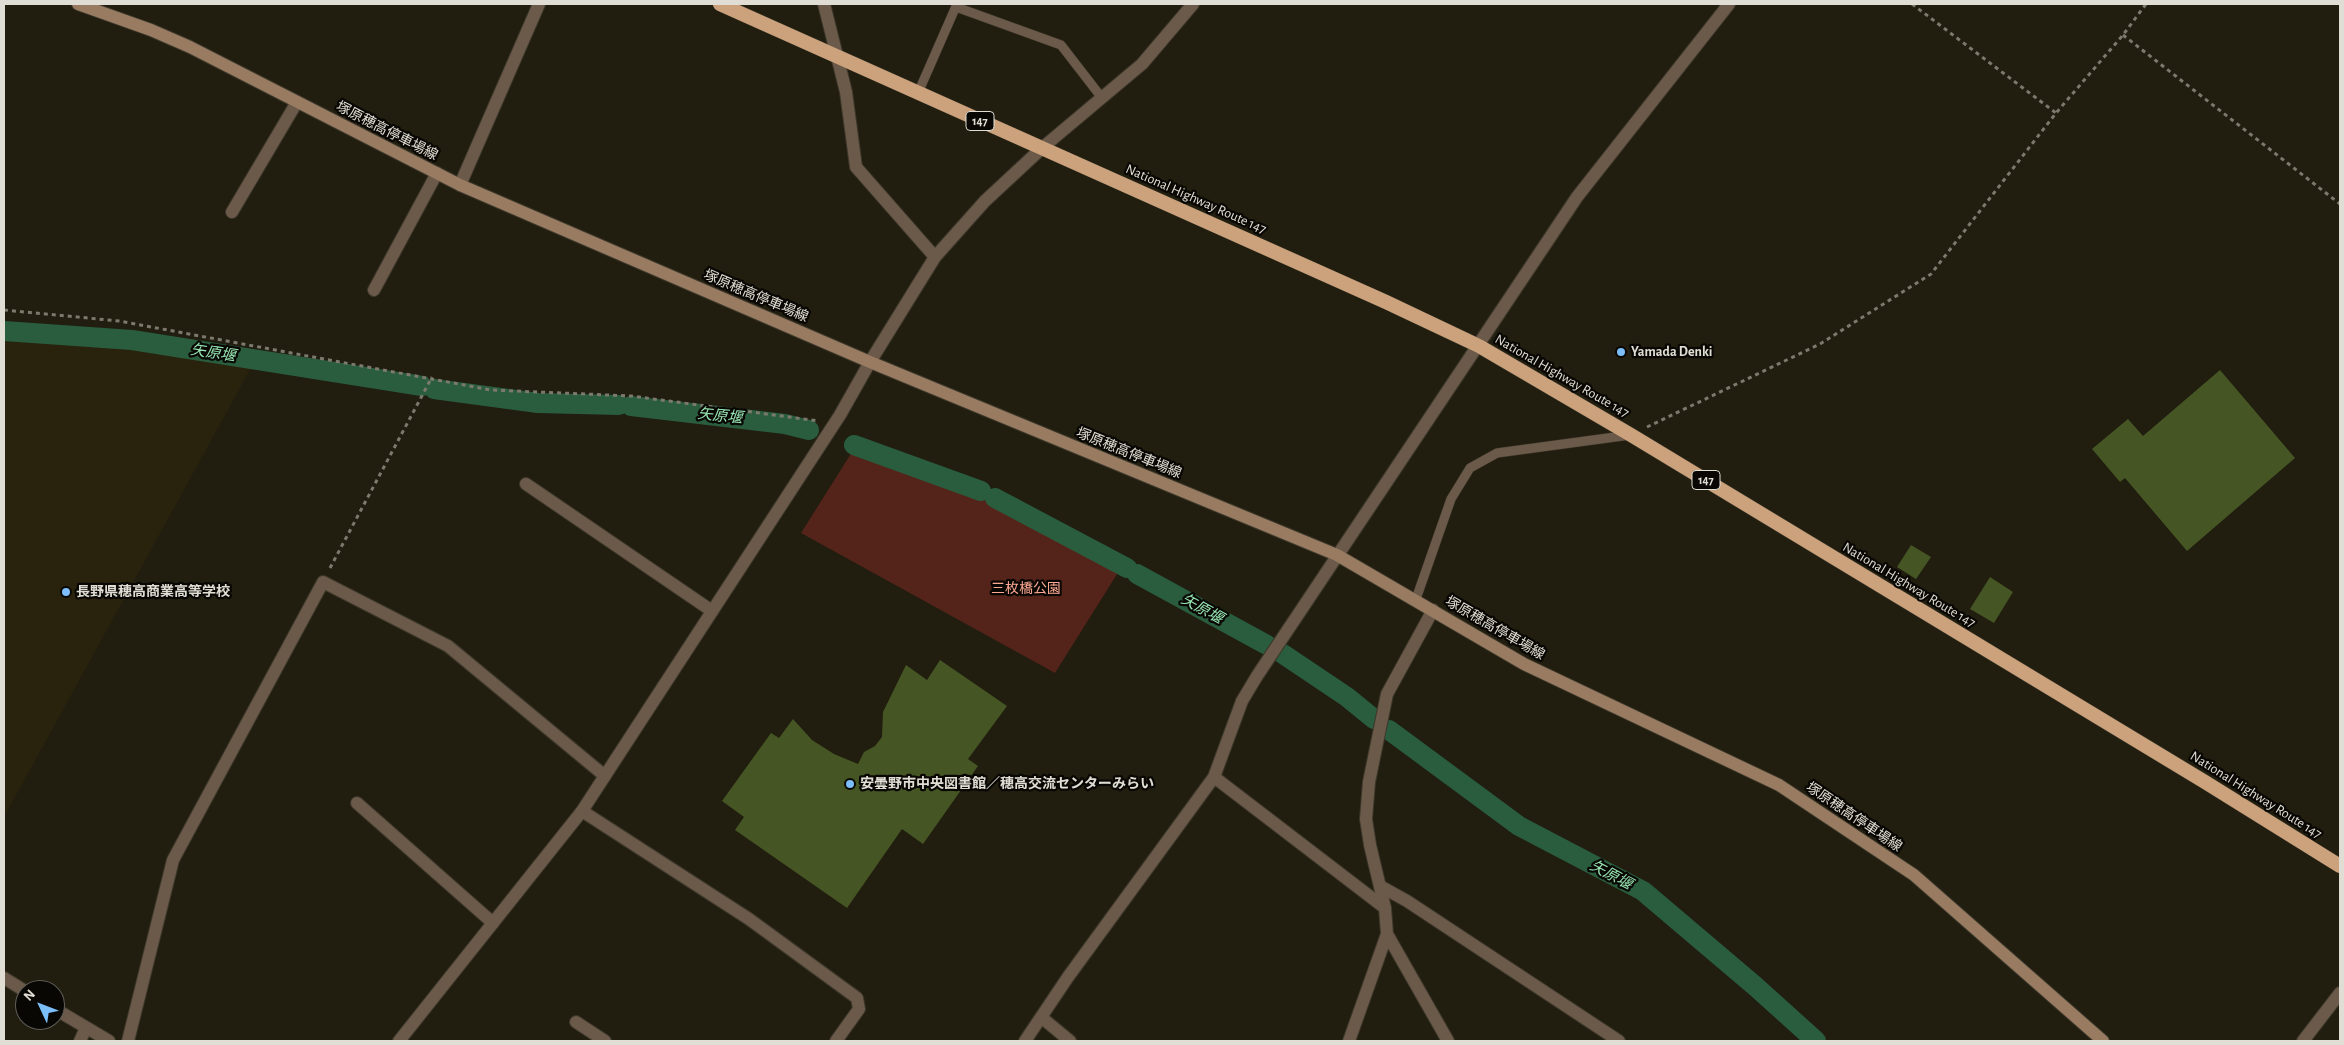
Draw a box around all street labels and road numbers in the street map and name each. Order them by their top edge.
street label: 塚原穂高停車場線 [333,98,441,164]
road number: 147 [966,112,994,130]
street label: National Highway Route 147 [1123,160,1269,238]
street label: 塚原穂高停車場線 [701,266,811,326]
street label: National Highway Route 147 [1492,331,1632,421]
street label: 塚原穂高停車場線 [1074,424,1184,482]
road number: 147 [1692,470,1720,490]
street label: National Highway Route 147 [1839,539,1979,631]
street label: 塚原穂高停車場線 [1442,593,1548,663]
street label: National Highway Route 147 [2187,748,2325,842]
street label: 塚原穂高停車場線 [1803,779,1905,855]

